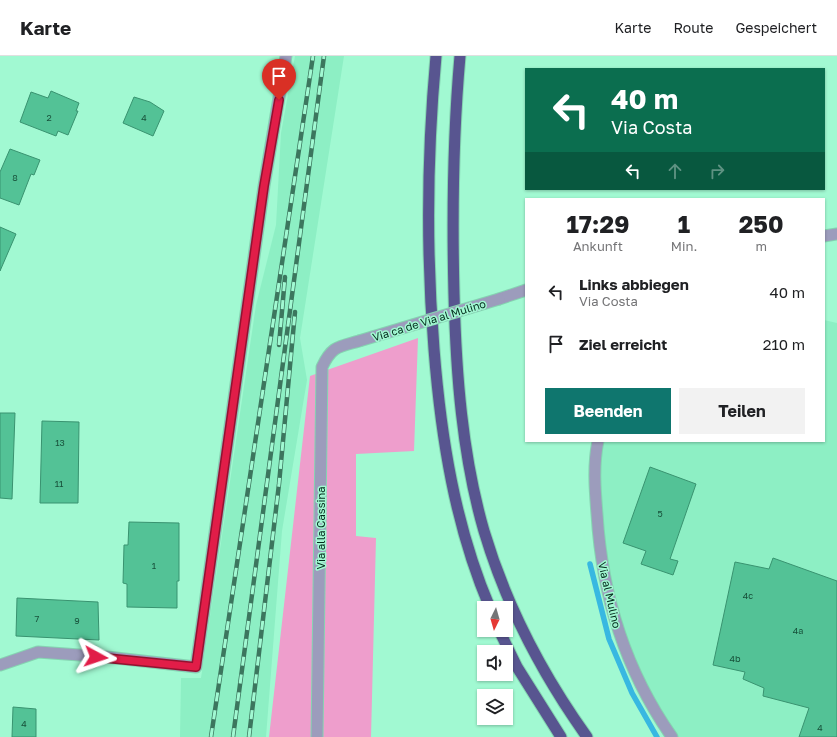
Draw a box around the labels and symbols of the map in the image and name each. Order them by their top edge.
pin [262,59,296,100]
house number: 2 [46,112,52,123]
house number: 4 [141,112,147,123]
house number: 8 [12,172,18,183]
street label: Via ca de Via al Mulino [371,296,488,343]
house number: 13 [55,437,65,448]
house number: 11 [55,478,64,489]
street label: Via alla Cassina [314,487,327,569]
house number: 5 [657,508,663,519]
house number: 1 [152,560,157,571]
street label: Via al Mulino [596,561,624,630]
house number: 4c [743,590,753,601]
north arrow [477,601,513,637]
house number: 7 [35,613,40,624]
house number: 9 [74,615,80,626]
house number: 4a [793,625,803,636]
position arrow [75,636,117,678]
house number: 4b [729,653,741,664]
house number: 4 [21,718,27,729]
house number: 4 [817,722,823,733]

